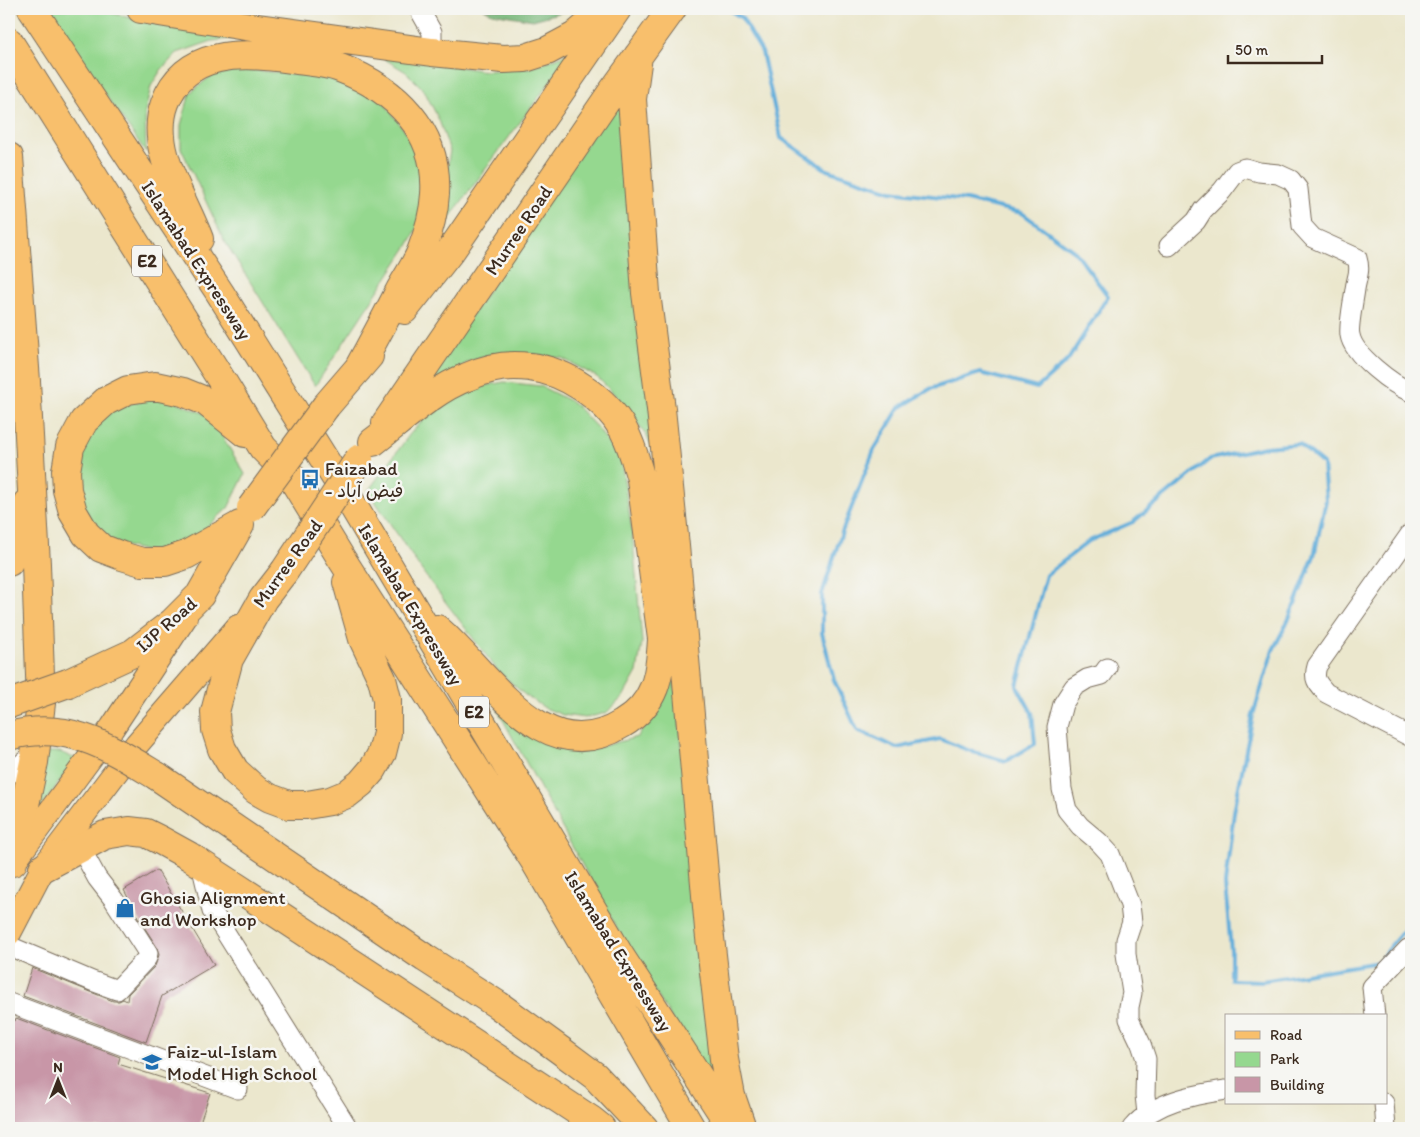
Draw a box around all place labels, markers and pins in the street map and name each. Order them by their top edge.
place label: Faizabad - فیض آباد [325,457,403,502]
bus stop icon: Faizabad - فیض آباد [299,468,321,490]
place label: Ghosia Alignment and Workshop [140,886,286,931]
shop icon: Ghosia Alignment and Workshop [114,897,136,919]
place label: Faiz-ul-Islam Model High School [167,1040,318,1085]
school or university icon: Faiz-ul-Islam Model High School [141,1051,163,1073]

